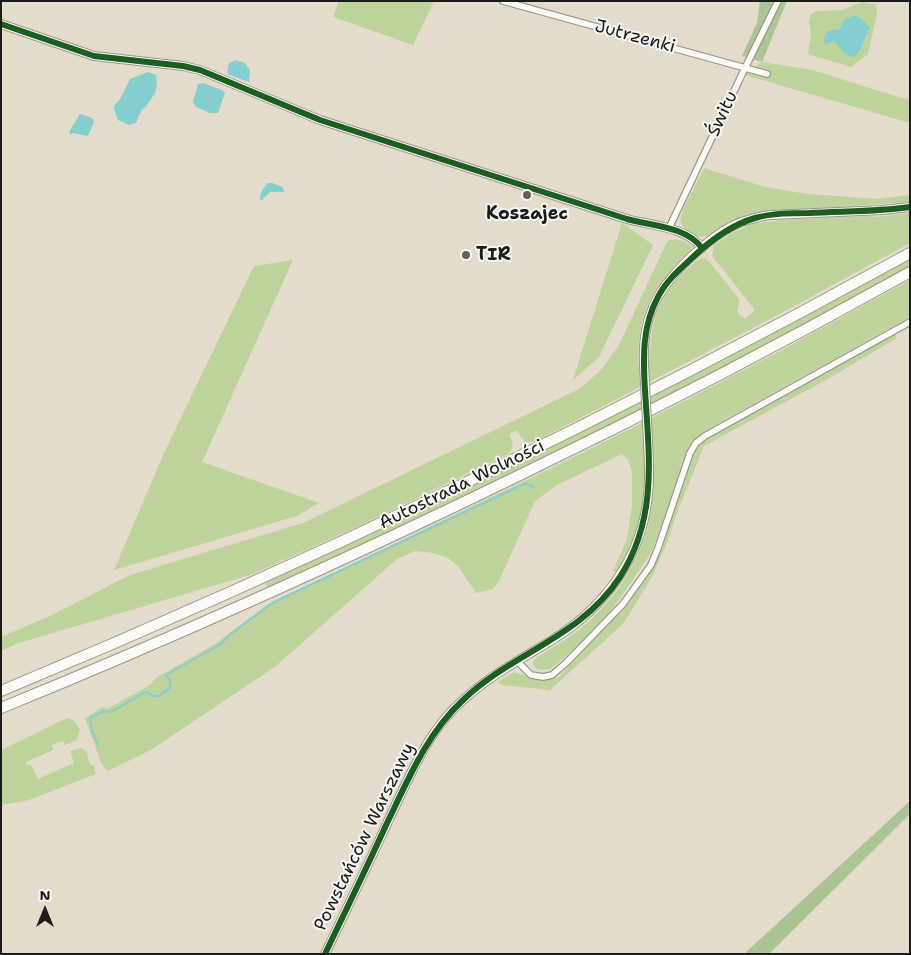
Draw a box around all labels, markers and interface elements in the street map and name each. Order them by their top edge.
street label: Jutrzenki [592,16,678,58]
street label: Świtu [703,88,743,140]
marker: Koszajec [521,189,533,201]
place label: Koszajec [486,203,568,225]
place label: TIR [476,244,511,266]
marker: TIR [460,249,472,261]
street label: Autostrada Wolności [376,436,548,534]
street label: Powstańców Warszawy [310,740,420,934]
north arrow [20,885,70,935]
text: N [39,886,51,904]

